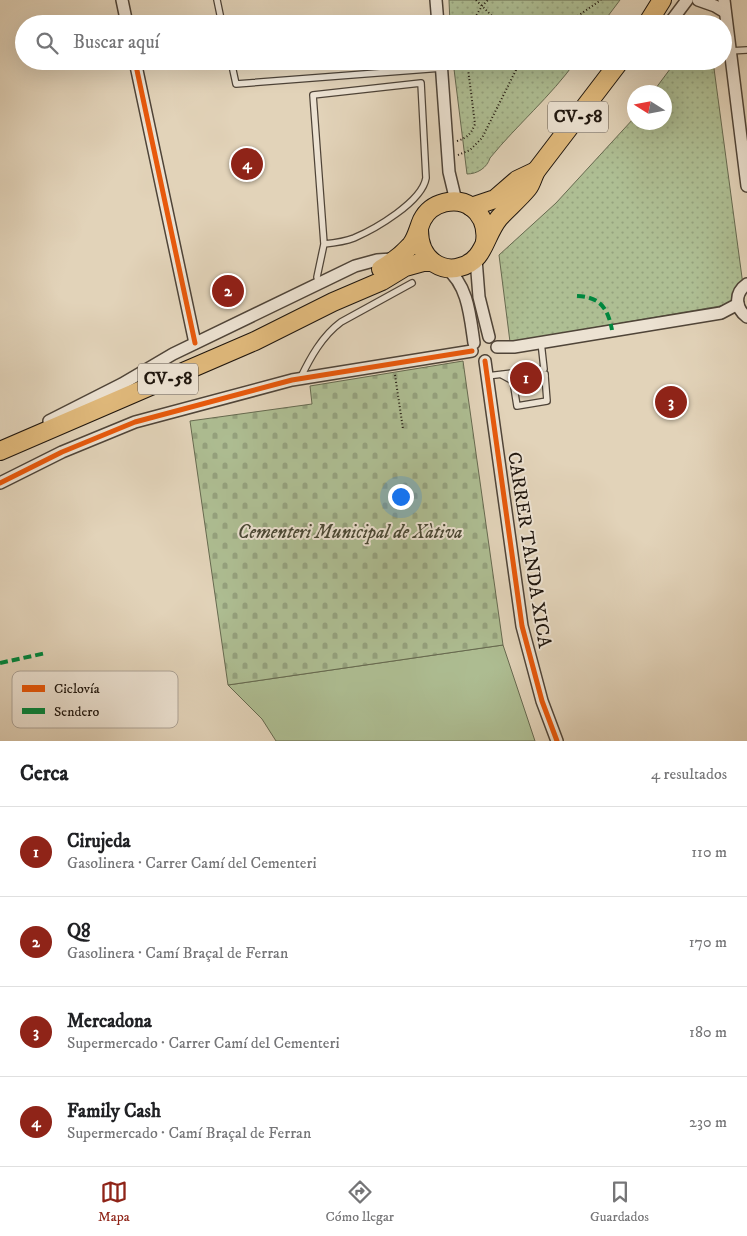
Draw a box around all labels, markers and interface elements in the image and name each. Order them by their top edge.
search box [15,15,732,70]
icon: search [33,29,61,57]
text: Buscar aquí [73,31,159,54]
north arrow [627,85,672,130]
road number: CV-58 [548,101,608,132]
pin: 4 [231,145,263,183]
pin: 2 [212,272,244,310]
pin: 1 [510,359,542,397]
road number: CV-58 [138,364,198,394]
pin: 3 [655,383,687,421]
street label: CARRER TANDA XICA [502,450,556,650]
your location [388,484,414,510]
park label: Cementeri Municipal de Xàtiva [237,521,463,545]
legend [12,671,178,728]
text: Ciclovía [54,680,100,698]
text: Sendero [54,703,99,721]
text: Cerca [20,761,68,787]
text: 4 resultados [651,764,727,784]
text: Cirujeda [67,830,131,853]
text: 1 [33,842,39,862]
text: 110 m [691,842,727,862]
text: Gasolinera · Carrer Camí del Cementeri [67,853,317,873]
text: Q8 [67,920,91,943]
text: 2 [32,932,40,952]
text: 170 m [689,932,727,952]
text: Gasolinera · Camí Braçal de Ferran [67,943,288,963]
text: Mercadona [67,1010,152,1033]
text: 3 [33,1022,39,1042]
text: 180 m [689,1022,727,1042]
text: Supermercado · Carrer Camí del Cementeri [67,1033,340,1053]
text: Family Cash [67,1100,161,1123]
text: 4 [31,1112,41,1132]
text: 230 m [689,1112,727,1132]
text: Supermercado · Camí Braçal de Ferran [67,1123,311,1143]
tab: Mapa [98,1178,130,1226]
tab: Cómo llegar [326,1178,394,1226]
tab: Guardados [590,1178,649,1226]

